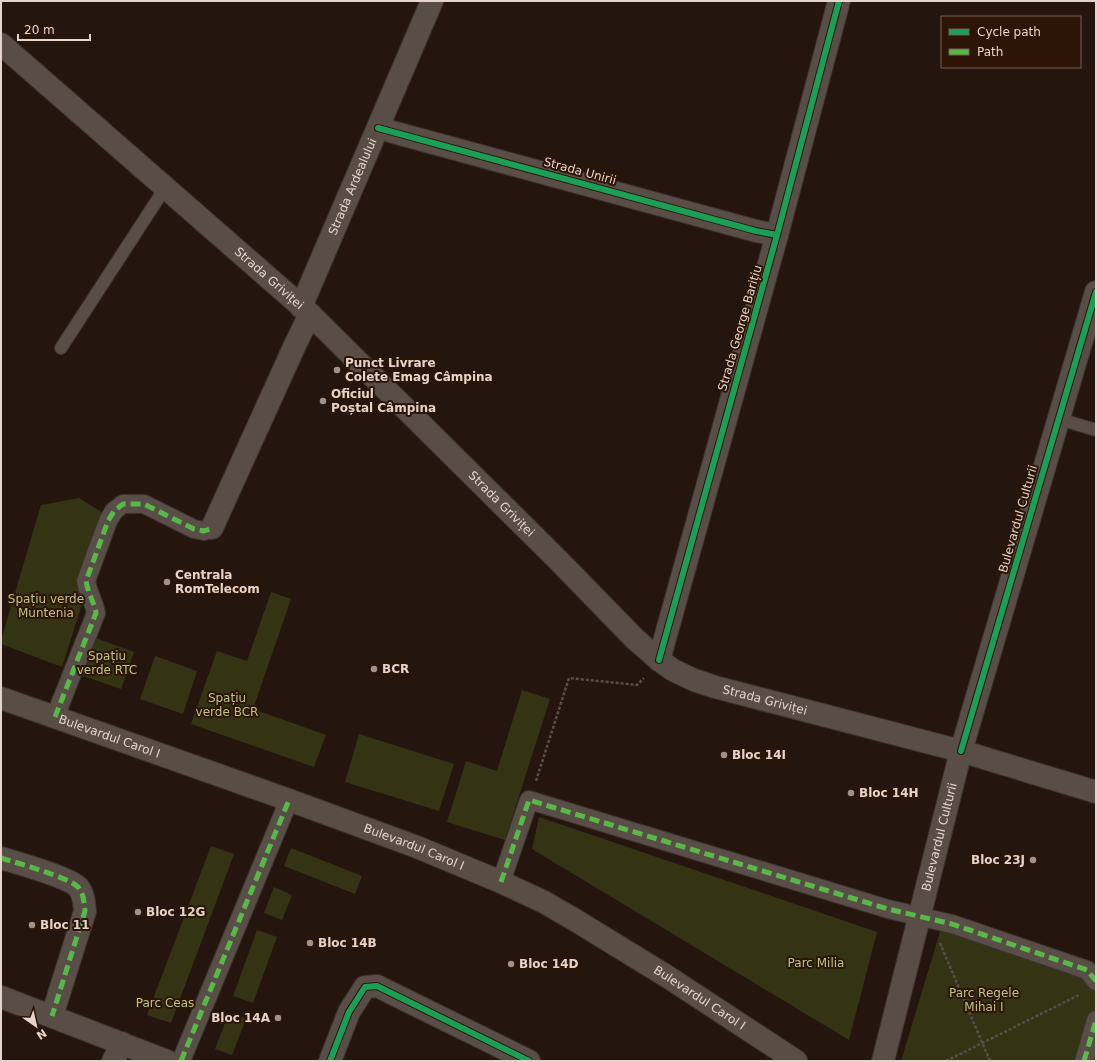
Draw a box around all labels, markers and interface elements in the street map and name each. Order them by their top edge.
scale bar [18,16,90,42]
legend [941,16,1081,68]
text: 20 m [24,23,55,37]
text: Cycle path [977,25,1041,39]
text: Path [977,45,1003,59]
street label: Strada Ardealului [326,136,379,237]
street label: Strada Unirii [542,155,618,187]
street label: Strada Griviței [232,244,306,312]
street label: Strada George Barițiu [715,263,765,393]
place label: Punct Livrare Colete Emag Câmpina [345,356,493,384]
marker: Punct Livrare Colete Emag Câmpina [332,365,342,375]
place label: Oficiul Poștal Câmpina [331,387,436,415]
marker: Oficiul Poștal Câmpina [318,396,328,406]
street label: Bulevardul Culturii [996,464,1040,574]
street label: Strada Griviței [466,468,537,539]
place label: Centrala RomTelecom [175,568,260,596]
marker: Centrala RomTelecom [162,577,172,587]
park label: Spațiu verde Muntenia [8,592,84,620]
park label: Spațiu verde RTC [77,649,137,677]
place label: BCR [382,662,409,676]
marker: BCR [369,664,379,674]
street label: Strada Griviței [721,682,809,718]
park label: Spațiu verde BCR [196,691,258,719]
street label: Bulevardul Carol I [57,712,162,761]
place label: Bloc 14I [732,748,786,762]
marker: Bloc 14I [719,750,729,760]
street label: Bulevardul Culturii [919,781,960,893]
place label: Bloc 14H [859,786,919,800]
marker: Bloc 14H [846,788,856,798]
street label: Bulevardul Carol I [362,821,466,873]
place label: Bloc 23J [971,853,1025,867]
marker: Bloc 23J [1028,855,1038,865]
place label: Bloc 12G [146,905,205,919]
marker: Bloc 12G [133,907,143,917]
place label: Bloc 11 [40,918,90,932]
marker: Bloc 11 [27,920,37,930]
place label: Bloc 14B [318,936,377,950]
marker: Bloc 14B [305,938,315,948]
park label: Parc Milia [788,956,844,970]
place label: Bloc 14D [519,957,578,971]
marker: Bloc 14D [506,959,516,969]
street label: Bulevardul Carol I [651,963,748,1033]
park label: Parc Regele Mihai I [949,986,1019,1014]
park label: Parc Ceas [136,996,194,1010]
north arrow [16,1006,56,1046]
place label: Bloc 14A [211,1011,271,1025]
marker: Bloc 14A [273,1013,283,1023]
text: N [34,1026,49,1042]

